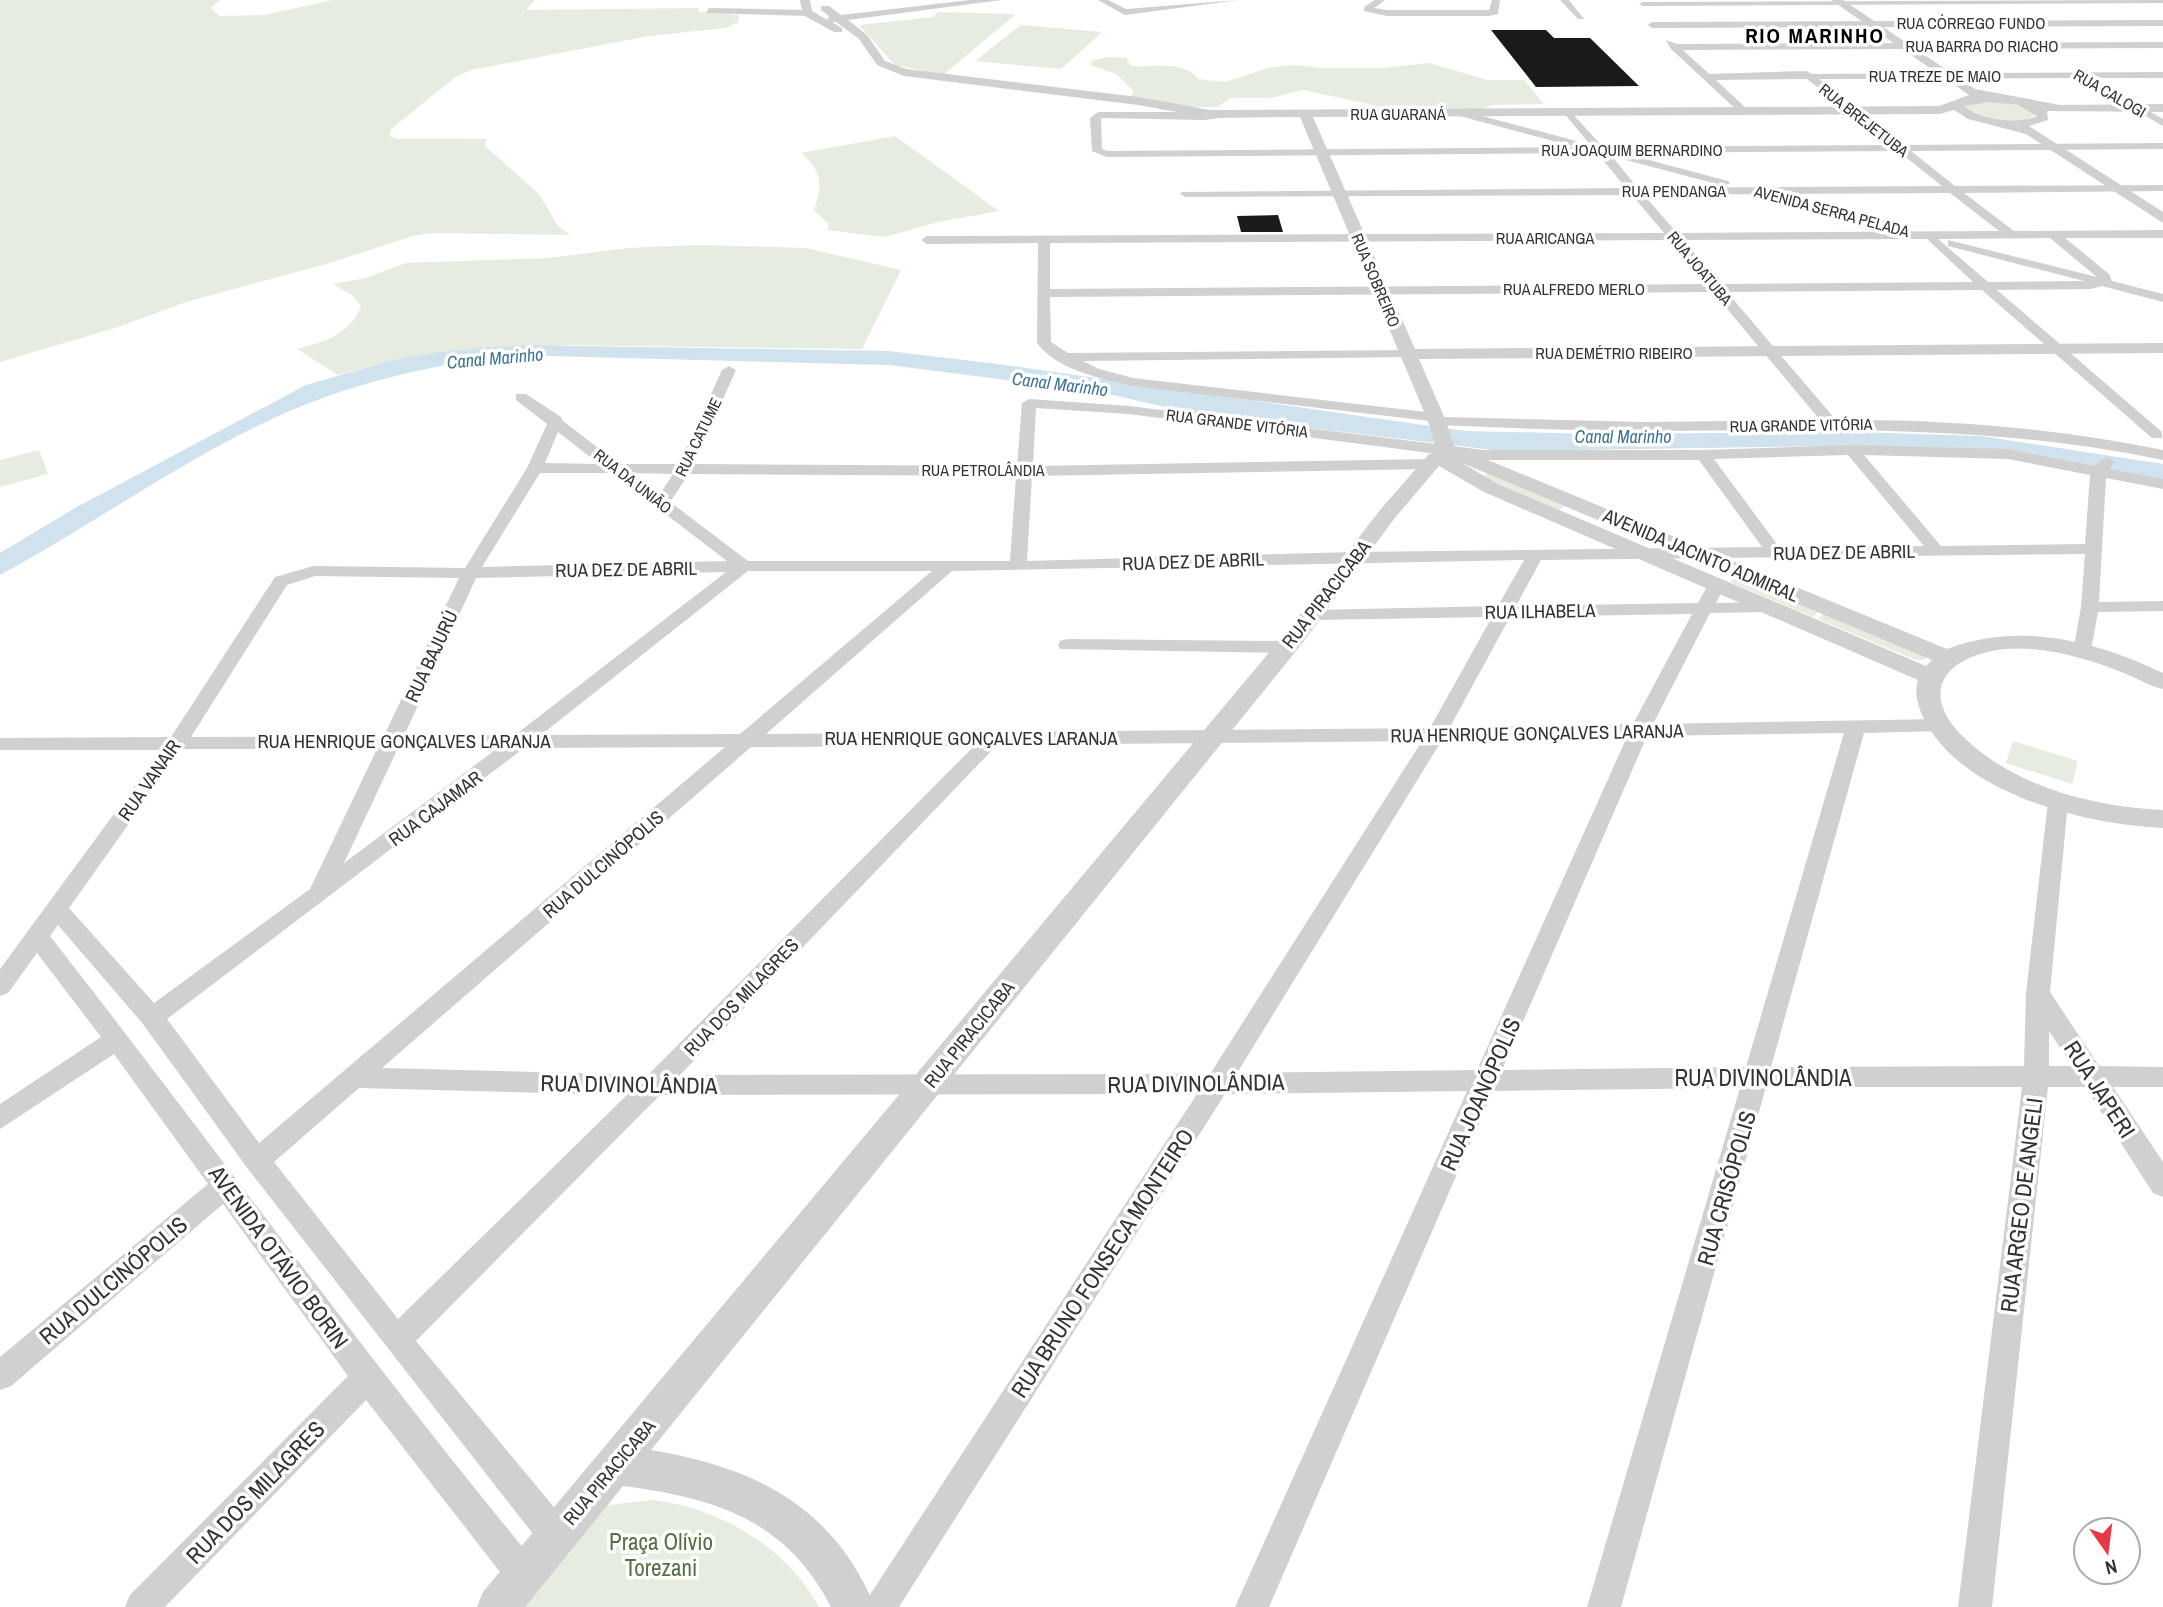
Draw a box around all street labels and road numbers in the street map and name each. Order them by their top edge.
street label: RUA CÓRREGO FUNDO [1897,12,2045,34]
street label: RUA BARRA DO RIACHO [1905,35,2059,57]
street label: RUA CALOGI [2070,63,2150,123]
street label: RUA TREZE DE MAIO [1869,65,2001,87]
street label: RUA BREJETUBA [1815,78,1913,162]
street label: RUA GUARANÁ [1350,103,1446,125]
street label: RUA JOAQUIM BERNARDINO [1541,139,1723,161]
street label: AVENIDA SERRA PELADA [1751,179,1912,242]
street label: RUA PENDANGA [1622,180,1726,202]
street label: RUA JOATUBA [1663,226,1738,310]
street label: RUA ARICANGA [1496,227,1594,249]
street label: RUA SOBREIRO [1346,230,1406,330]
street label: RUA ALFREDO MERLO [1503,278,1645,300]
street label: RUA DEMÉTRIO RIBEIRO [1535,342,1693,364]
street label: RUA CATUME [669,394,727,480]
street label: RUA GRANDE VITÓRIA [1165,403,1309,443]
street label: RUA GRANDE VITÓRIA [1729,413,1873,437]
street label: RUA DA UNIÃO [589,444,677,518]
street label: RUA PETROLÂNDIA [921,459,1045,481]
street label: AVENIDA JACINTO ADMIRAL [1598,502,1803,608]
street label: RUA PIRACICABA [1276,534,1377,654]
street label: RUA DEZ DE ABRIL [1773,538,1916,566]
street label: RUA DEZ DE ABRIL [1122,546,1265,576]
street label: RUA DEZ DE ABRIL [555,555,698,583]
street label: RUA ILHABELA [1484,597,1596,625]
street label: RUA BAJURÚ [398,606,464,706]
street label: RUA HENRIQUE GONÇALVES LARANJA [1390,717,1684,749]
street label: RUA HENRIQUE GONÇALVES LARANJA [824,725,1118,751]
street label: RUA HENRIQUE GONÇALVES LARANJA [257,728,551,754]
street label: RUA VANAIR [112,734,186,826]
street label: RUA CAJAMAR [383,764,487,852]
street label: RUA DULCINÓPOLIS [537,804,669,924]
street label: RUA DOS MILAGRES [678,932,804,1062]
street label: RUA PIRACICABA [918,975,1021,1093]
street label: RUA JOANÓPOLIS [1432,1013,1528,1175]
street label: RUA JAPERI [2057,1034,2143,1144]
street label: RUA DIVINOLÂNDIA [1674,1062,1852,1093]
street label: RUA DIVINOLÂNDIA [1107,1066,1285,1100]
street label: RUA DIVINOLÂNDIA [540,1067,718,1101]
street label: RUA ARGEO DE ANGELI [1992,1096,2050,1314]
street label: RUA CRISÓPOLIS [1689,1107,1763,1269]
street label: RUA BRUNO FONSECA MONTEIRO [1003,1123,1201,1403]
street label: AVENIDA OTÁVIO BORIN [201,1158,356,1355]
street label: RUA DULCINÓPOLIS [32,1209,194,1351]
street label: RUA PIRACICABA [557,1413,661,1530]
street label: RUA DOS MILAGRES [179,1414,331,1570]

